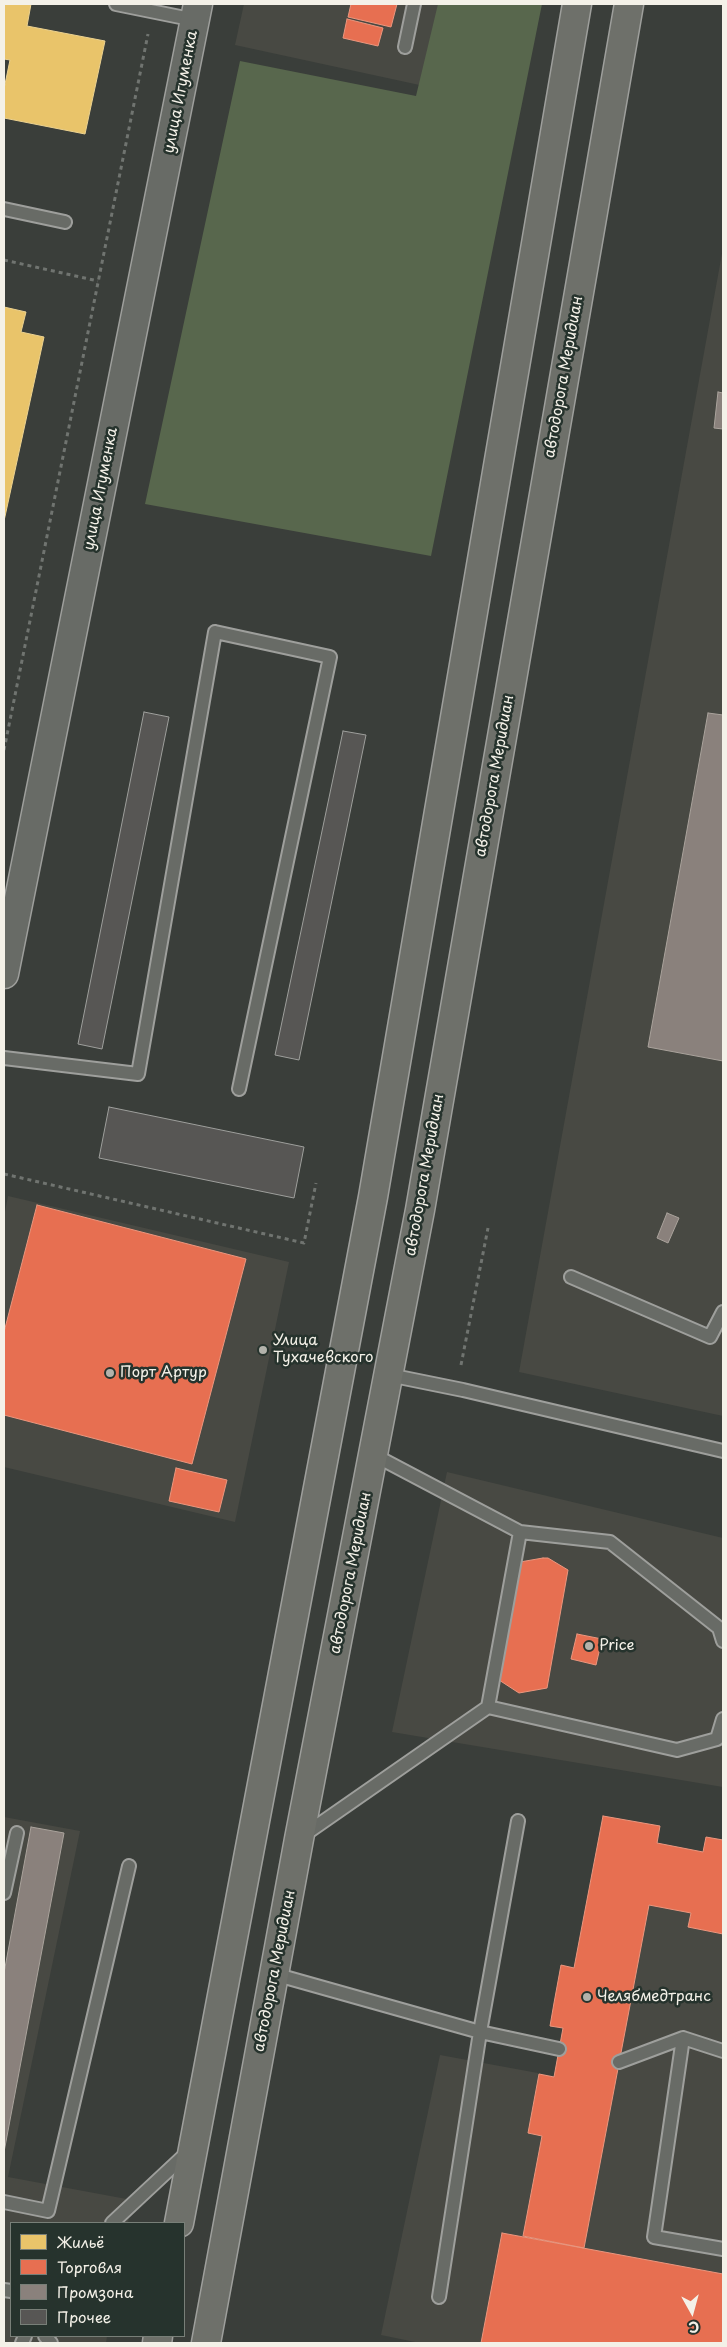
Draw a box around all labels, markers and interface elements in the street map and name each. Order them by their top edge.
street label: улица Игуменка [160,29,202,155]
street label: автодорога Меридиан [541,295,587,459]
street label: улица Игуменка [80,426,122,552]
street label: автодорога Меридиан [472,694,518,858]
street label: автодорога Меридиан [402,1093,448,1257]
place label: Улица Тухачевского [273,1332,374,1367]
marker: Улица Тухачевского [257,1344,269,1356]
place label: Порт Артур [120,1364,207,1382]
marker: Порт Артур [104,1367,116,1379]
street label: автодорога Меридиан [326,1491,376,1655]
place label: Price [599,1637,634,1655]
marker: Price [583,1640,595,1652]
street label: автодорога Меридиан [250,1889,300,2053]
place label: Челябмедтранс [597,1988,711,2006]
marker: Челябмедтранс [581,1991,593,2003]
legend [10,2222,185,2337]
text: Жильё [57,2230,104,2253]
text: Торговля [57,2255,122,2278]
text: Промзона [57,2280,133,2303]
north arrow [667,2287,717,2337]
text: Прочее [57,2305,111,2328]
text: С [687,2316,700,2338]

